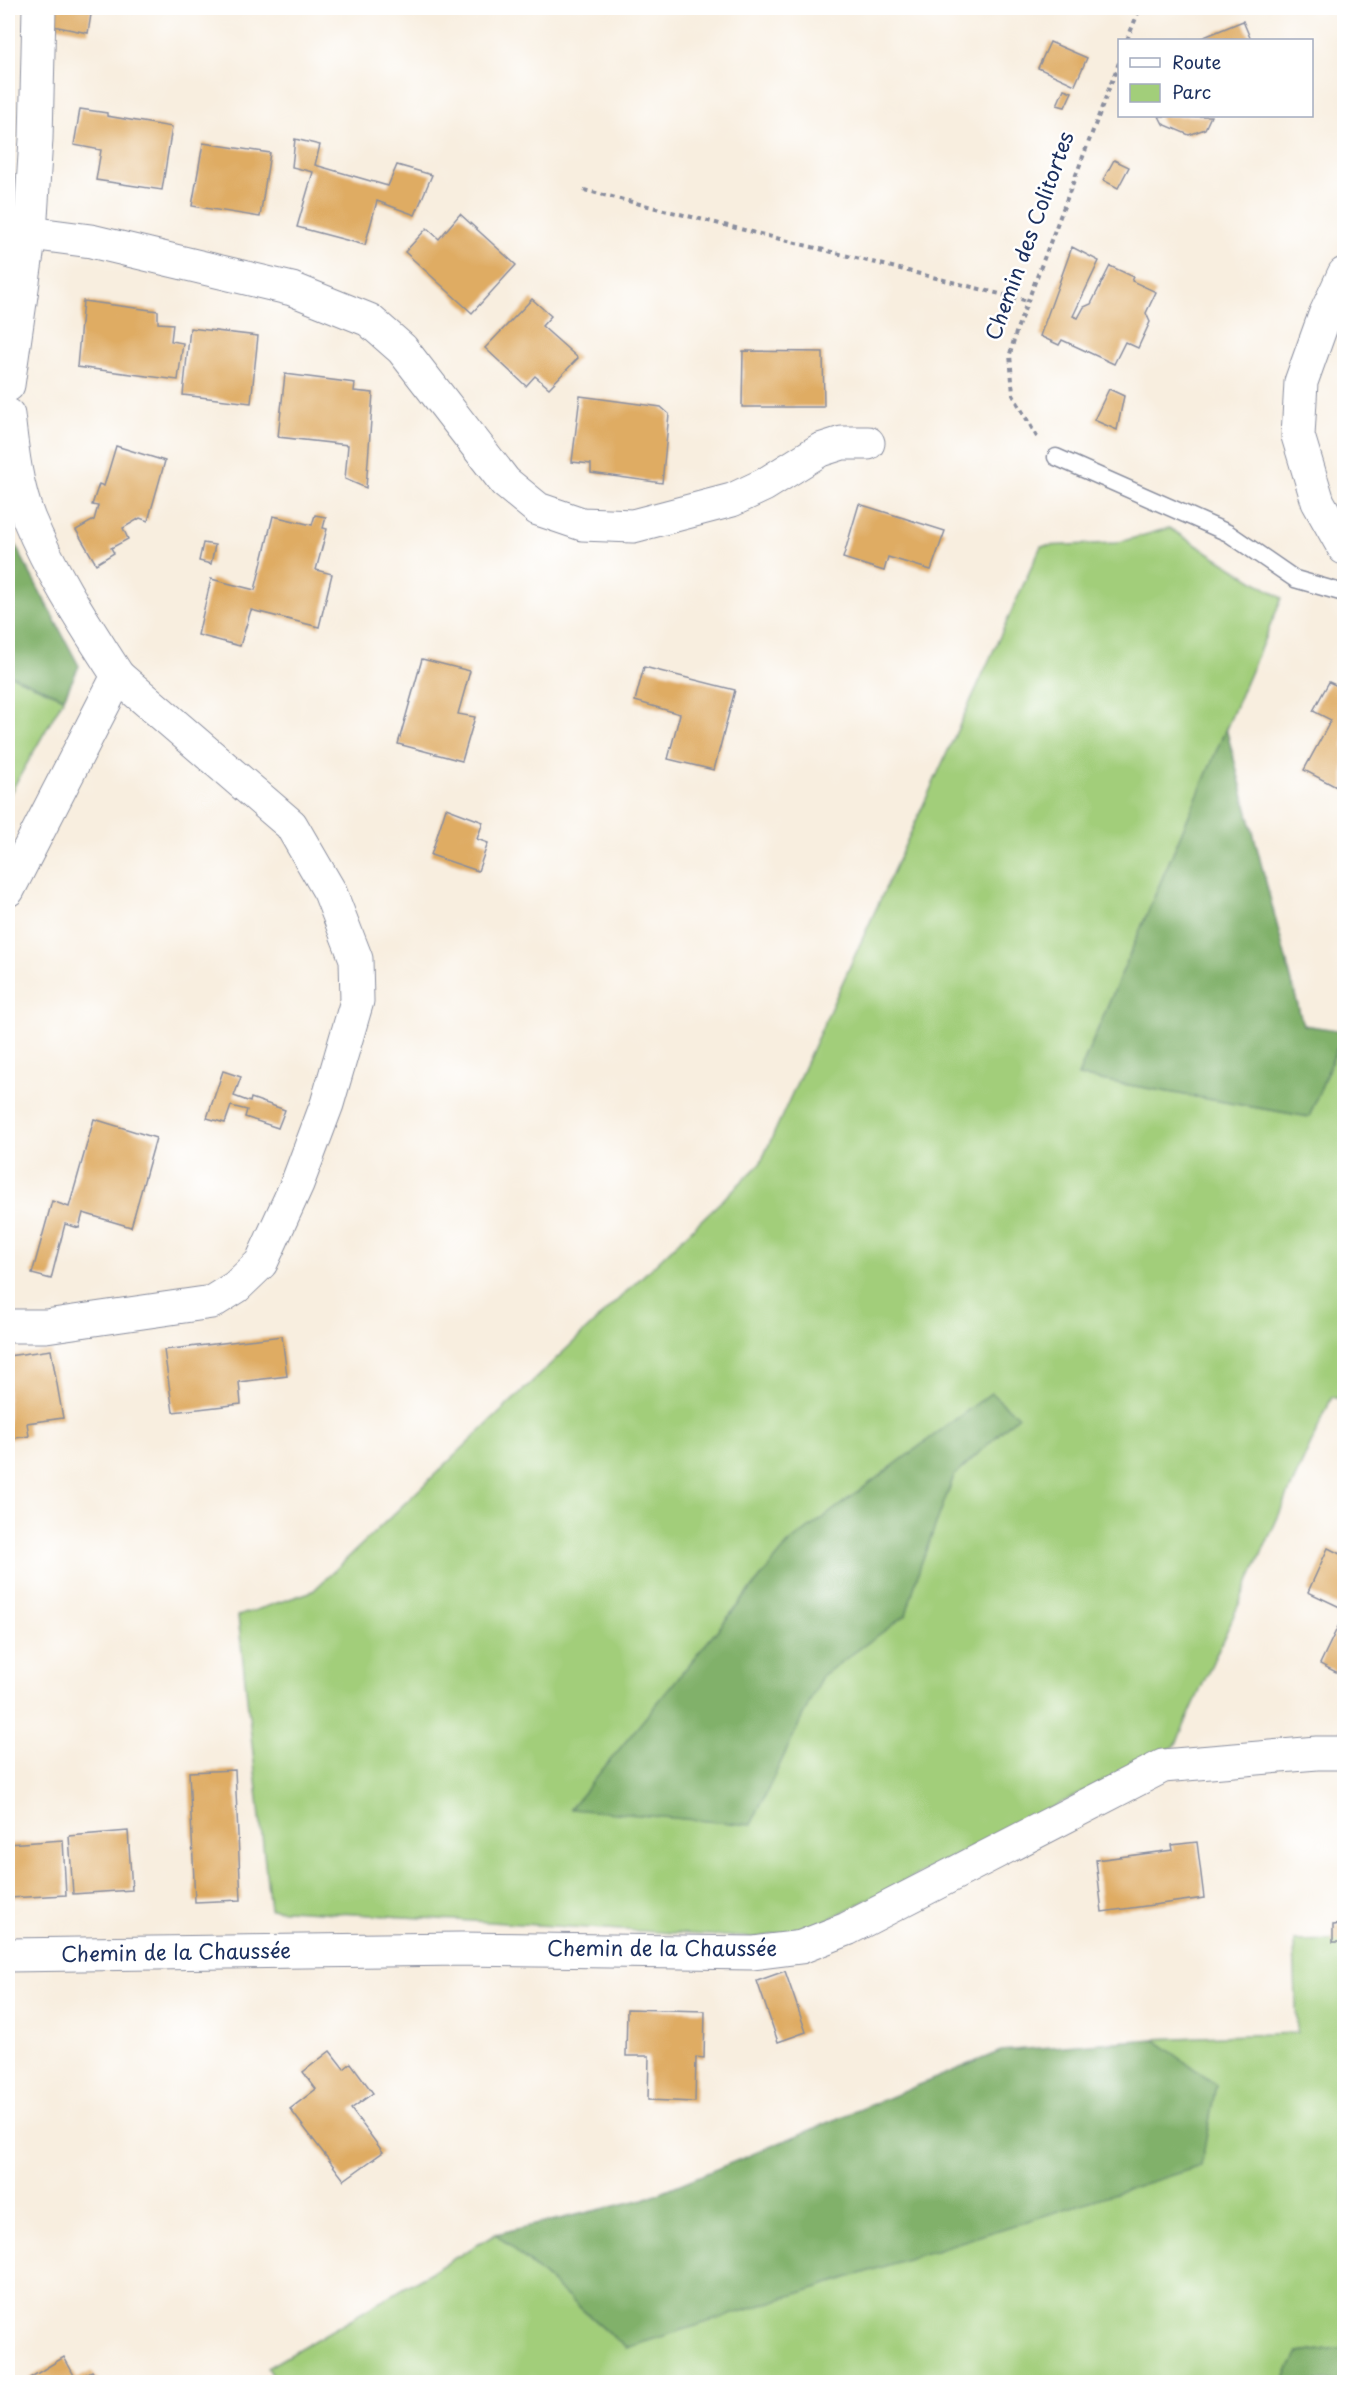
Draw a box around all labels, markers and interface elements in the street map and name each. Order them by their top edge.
legend [1118,39,1313,117]
text: Route [1172,48,1222,75]
text: Parc [1172,78,1211,105]
street label: Chemin des Colitortes [975,127,1081,344]
street label: Chemin de la Chaussée [547,1931,777,1963]
street label: Chemin de la Chaussée [61,1933,291,1969]

